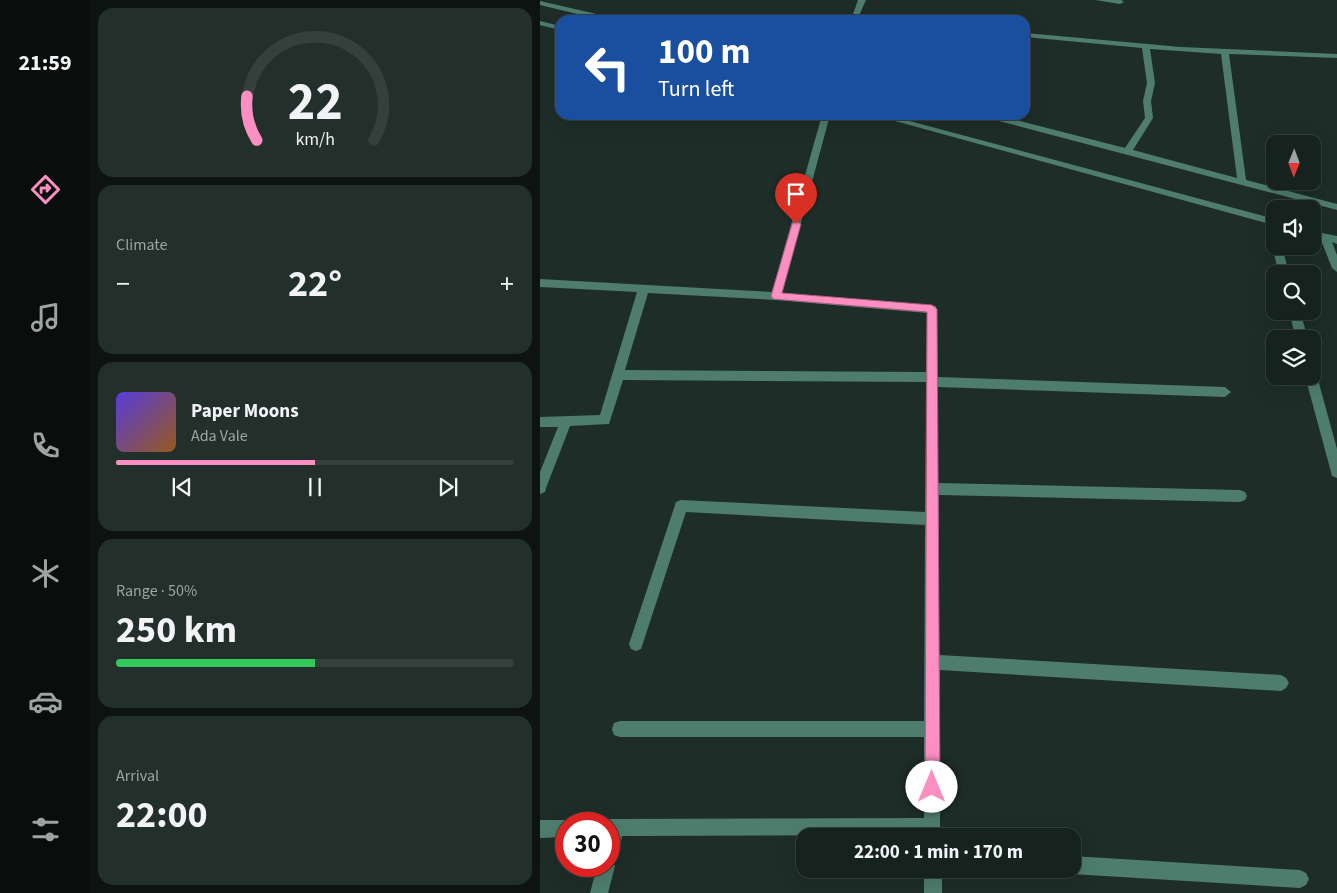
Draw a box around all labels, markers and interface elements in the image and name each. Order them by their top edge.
text: 100 m [658,27,750,77]
icon: left [575,35,640,100]
text: 21:59 [18,47,72,79]
text: 22 [288,66,342,140]
text: Turn left [658,73,734,105]
text: km/h [295,127,335,152]
north arrow [1266,135,1321,190]
map controls [1266,135,1321,385]
icon: directions [28,172,63,207]
pin [775,173,817,224]
icon: arrive [782,180,810,208]
button: sound [1266,200,1321,255]
text: Climate [116,234,167,256]
text: 22° [288,257,342,311]
text: − [116,264,130,304]
text: + [500,264,514,304]
button: search [1266,265,1321,320]
icon: music [28,300,63,335]
button: layers [1266,330,1321,385]
text: Paper Moons [191,398,299,425]
text: Ada Vale [191,425,248,447]
icon: phone [28,428,63,463]
icon: previous [168,473,196,501]
icon: pause [301,473,329,501]
icon: next [434,473,462,501]
icon: climate [28,556,63,591]
text: Range · 50% [116,580,197,602]
text: 250 km [116,603,237,657]
icon: car [28,684,63,719]
position arrow [905,760,957,812]
text: Arrival [116,765,159,787]
text: 22:00 [116,788,208,842]
icon: filters [28,812,63,847]
speed limit sign: 30 [555,812,620,877]
text: 22:00 · 1 min · 170 m [854,839,1023,866]

